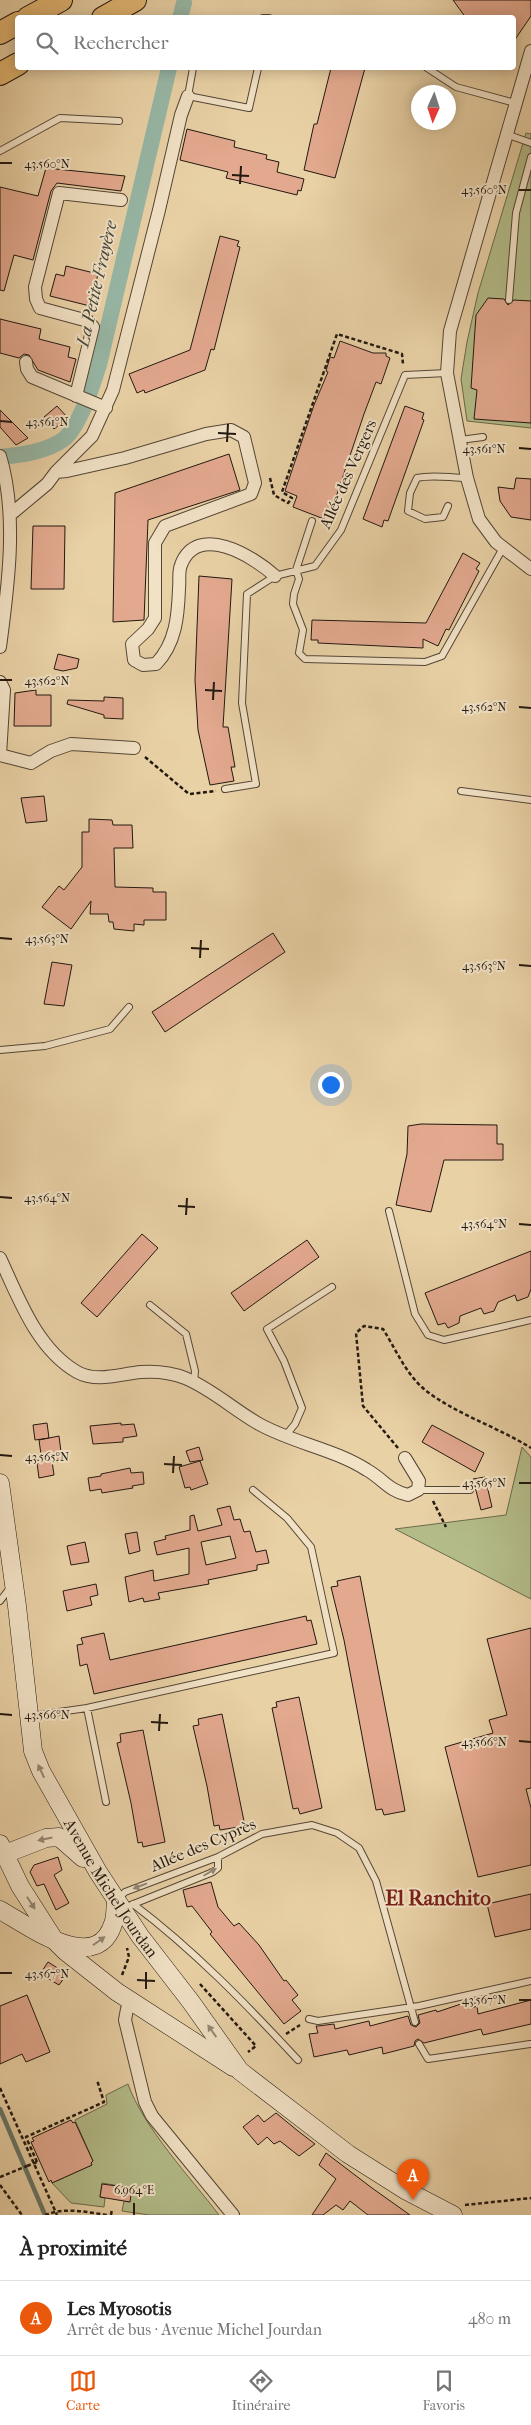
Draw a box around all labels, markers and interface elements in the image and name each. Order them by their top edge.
search box [15,15,516,70]
icon: search [33,29,61,57]
text: Rechercher [73,32,169,54]
north arrow [411,85,456,130]
text: 43.560°N [24,157,70,171]
text: 43.560°N [461,183,507,197]
water label: La Petite Frayère [72,218,122,351]
text: 43.561°N [25,415,69,429]
street label: Allée des Vergers [315,416,381,533]
text: 43.561°N [462,442,506,456]
text: 43.562°N [24,674,70,688]
text: 43.562°N [461,700,507,714]
text: 43.563°N [25,932,69,946]
text: 43.563°N [462,959,506,973]
your location [318,1072,344,1098]
text: 43.564°N [24,1191,70,1205]
text: 43.564°N [461,1217,507,1231]
text: 43.565°N [25,1450,69,1464]
text: 43.565°N [462,1476,506,1490]
text: 43.566°N [24,1708,70,1722]
text: 43.566°N [461,1735,507,1749]
one-way arrow [37,1764,45,1778]
street label: Avenue Michel Jourdan [60,1814,163,1962]
street label: Allée des Cyprès [146,1814,259,1876]
one-way arrow [38,1835,53,1843]
one-way arrow [204,1867,217,1876]
one-way arrow [132,1882,147,1890]
district label: El Ranchito [385,1886,491,1910]
one-way arrow [26,1896,35,1909]
one-way arrow [92,1936,106,1946]
text: 43.567°N [25,1967,69,1981]
text: 43.567°N [462,1993,506,2007]
one-way arrow [207,2025,217,2038]
pin: A [397,2159,429,2200]
text: 6.964°E [114,2183,154,2197]
text: À proximité [20,2236,127,2260]
text: Les Myosotis [67,2298,171,2320]
text: A [31,2309,41,2328]
text: 480 m [468,2309,511,2328]
text: Arrêt de bus · Avenue Michel Jourdan [67,2320,322,2339]
tab: Carte [66,2367,100,2414]
tab: Itinéraire [232,2367,290,2414]
tab: Favoris [422,2367,465,2414]

